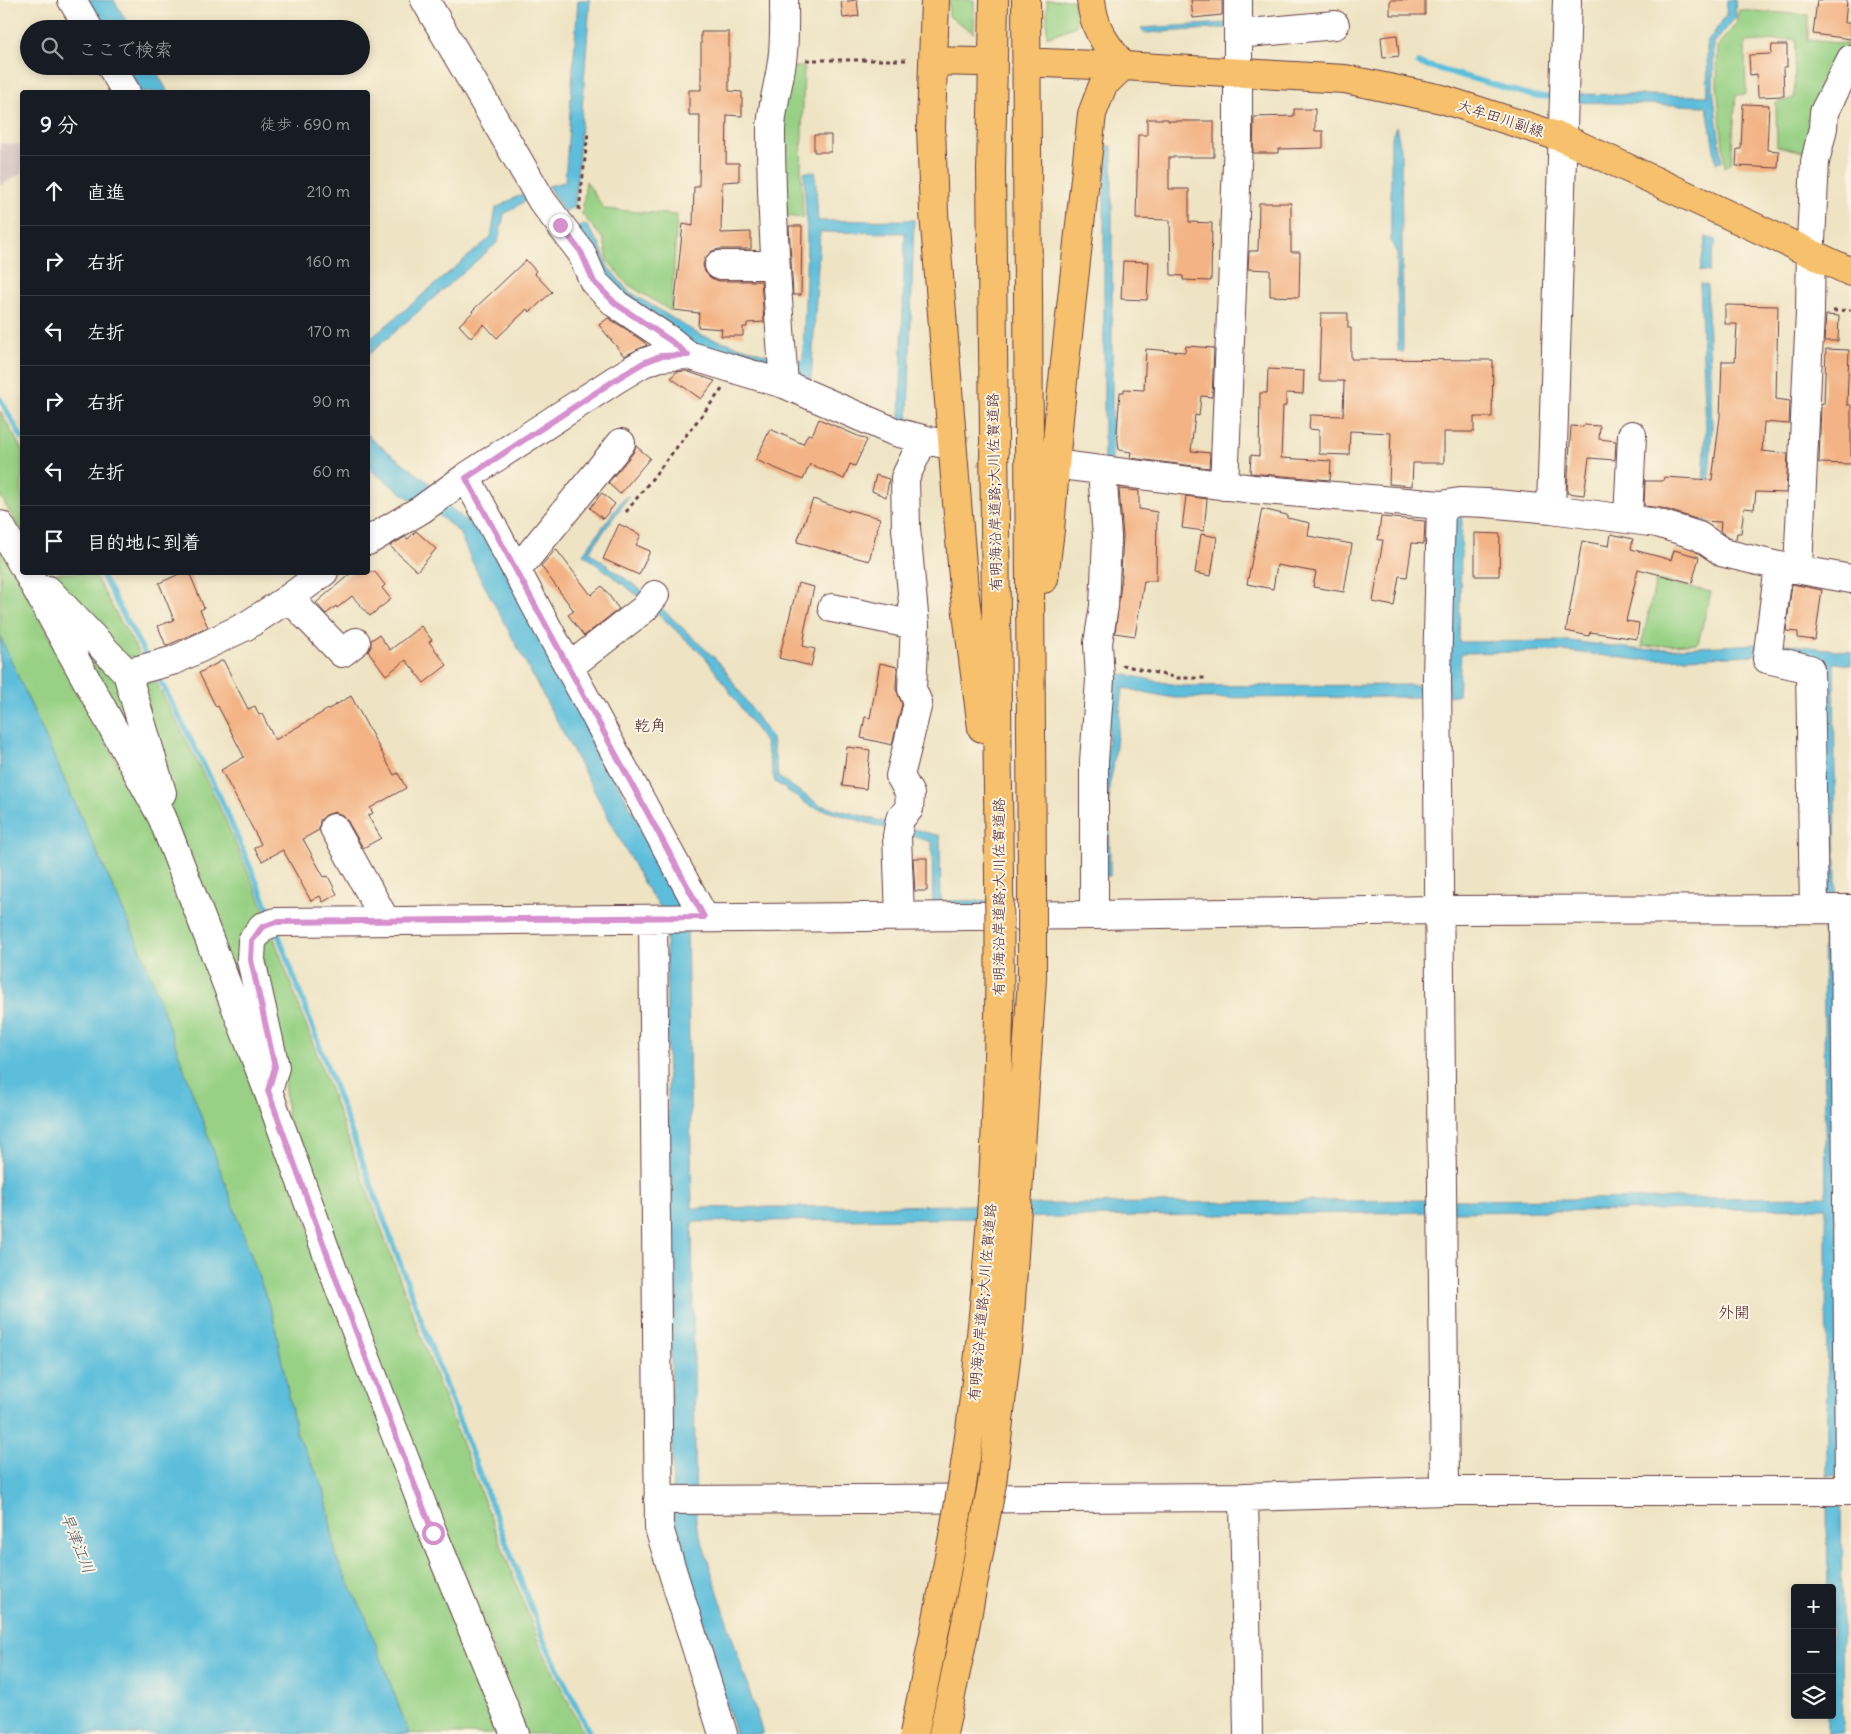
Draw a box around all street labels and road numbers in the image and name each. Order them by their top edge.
street label: 大牟田川副線 [1455,95,1547,141]
street label: 有明海沿岸道路;大川佐賀道路 [983,393,1005,591]
street label: 有明海沿岸道路;大川佐賀道路 [989,798,1008,996]
street label: 有明海沿岸道路;大川佐賀道路 [964,1202,1000,1402]

